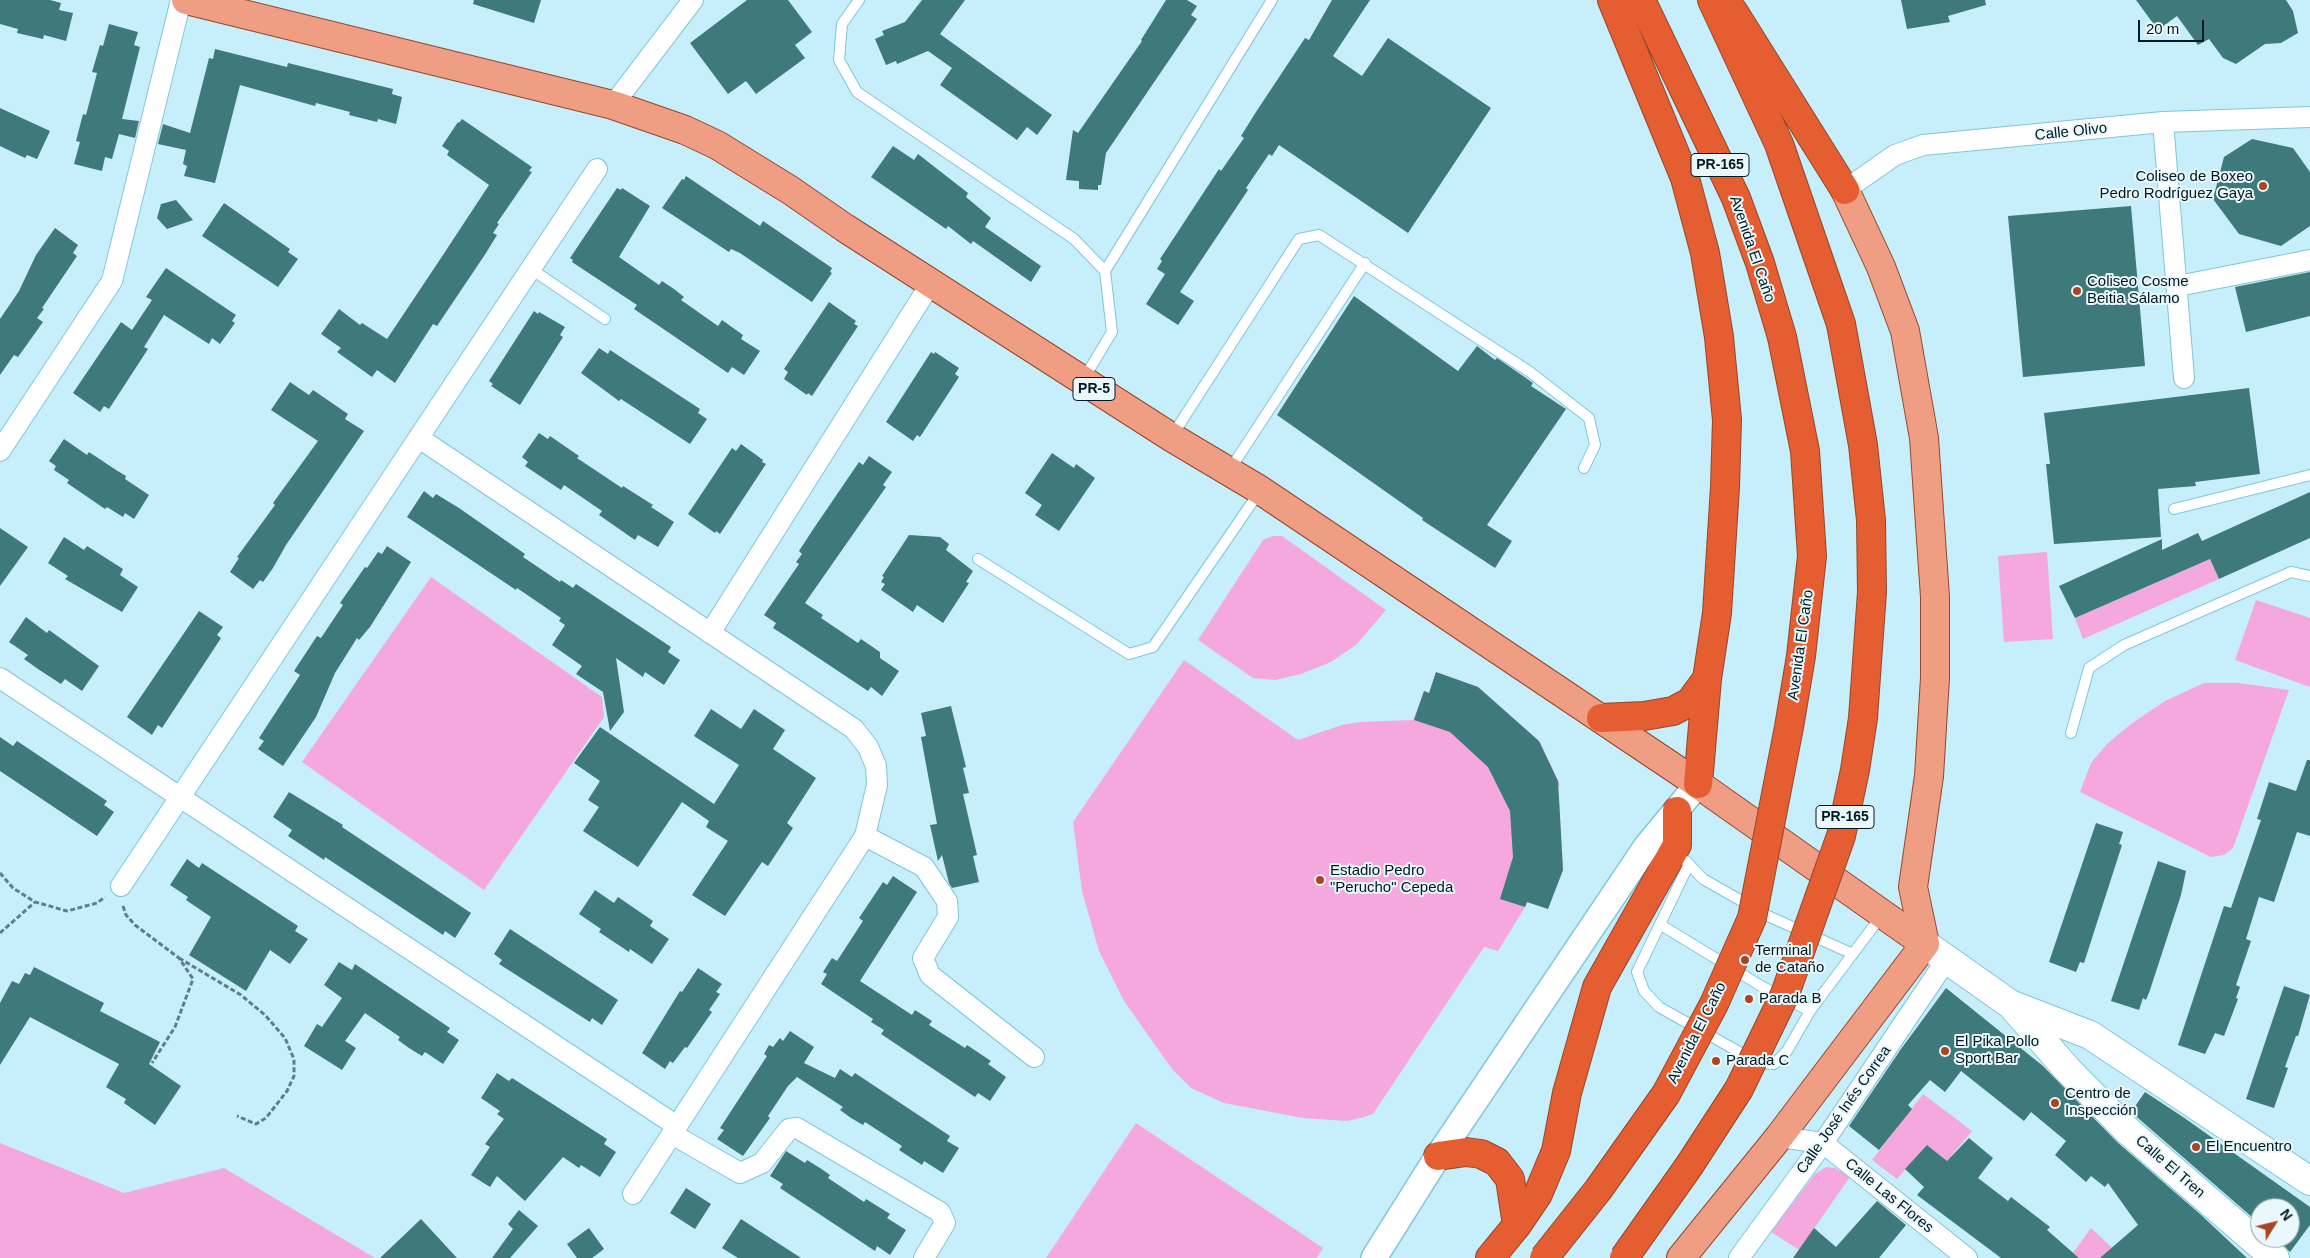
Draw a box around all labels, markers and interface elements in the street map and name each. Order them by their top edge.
scale bar [2140,10,2206,42]
text: 20 m [2146,20,2179,37]
street label: Calle Olivo [2034,119,2108,145]
road number: PR-165 [1691,154,1749,176]
place label: Coliseo de Boxeo Pedro Rodríguez Gaya [2100,168,2253,203]
marker: Coliseo de Boxeo Pedro Rodríguez Gaya [2257,180,2269,192]
street label: Avenida El Caño [1725,193,1779,305]
place label: Coliseo Cosme Beitia Sálamo [2087,273,2189,308]
marker: Coliseo Cosme Beitia Sálamo [2071,285,2083,297]
road number: PR-5 [1073,378,1115,400]
street label: Avenida El Caño [1784,589,1818,701]
road number: PR-165 [1816,806,1874,829]
place label: Estadio Pedro "Perucho" Cepeda [1330,862,1453,897]
marker: Estadio Pedro "Perucho" Cepeda [1314,874,1326,886]
place label: Terminal de Cataño [1755,942,1824,977]
marker: Terminal de Cataño [1739,954,1751,966]
street label: Avenida El Caño [1664,979,1730,1087]
place label: Parada B [1759,990,1822,1008]
marker: Parada B [1743,993,1755,1005]
place label: El Pika Pollo Sport Bar [1955,1033,2039,1068]
street label: Calle José Inés Correa [1793,1042,1895,1178]
marker: El Pika Pollo Sport Bar [1939,1045,1951,1057]
place label: Parada C [1726,1052,1789,1070]
marker: Parada C [1710,1055,1722,1067]
place label: Centro de Inspección [2065,1085,2137,1120]
marker: Centro de Inspección [2049,1097,2061,1109]
street label: Calle El Tren [2132,1132,2208,1202]
place label: El Encuentro [2206,1138,2292,1156]
marker: El Encuentro [2190,1141,2202,1153]
street label: Calle Las Flores [1841,1155,1937,1237]
north arrow [2250,1198,2300,1248]
text: N [2277,1206,2296,1224]

